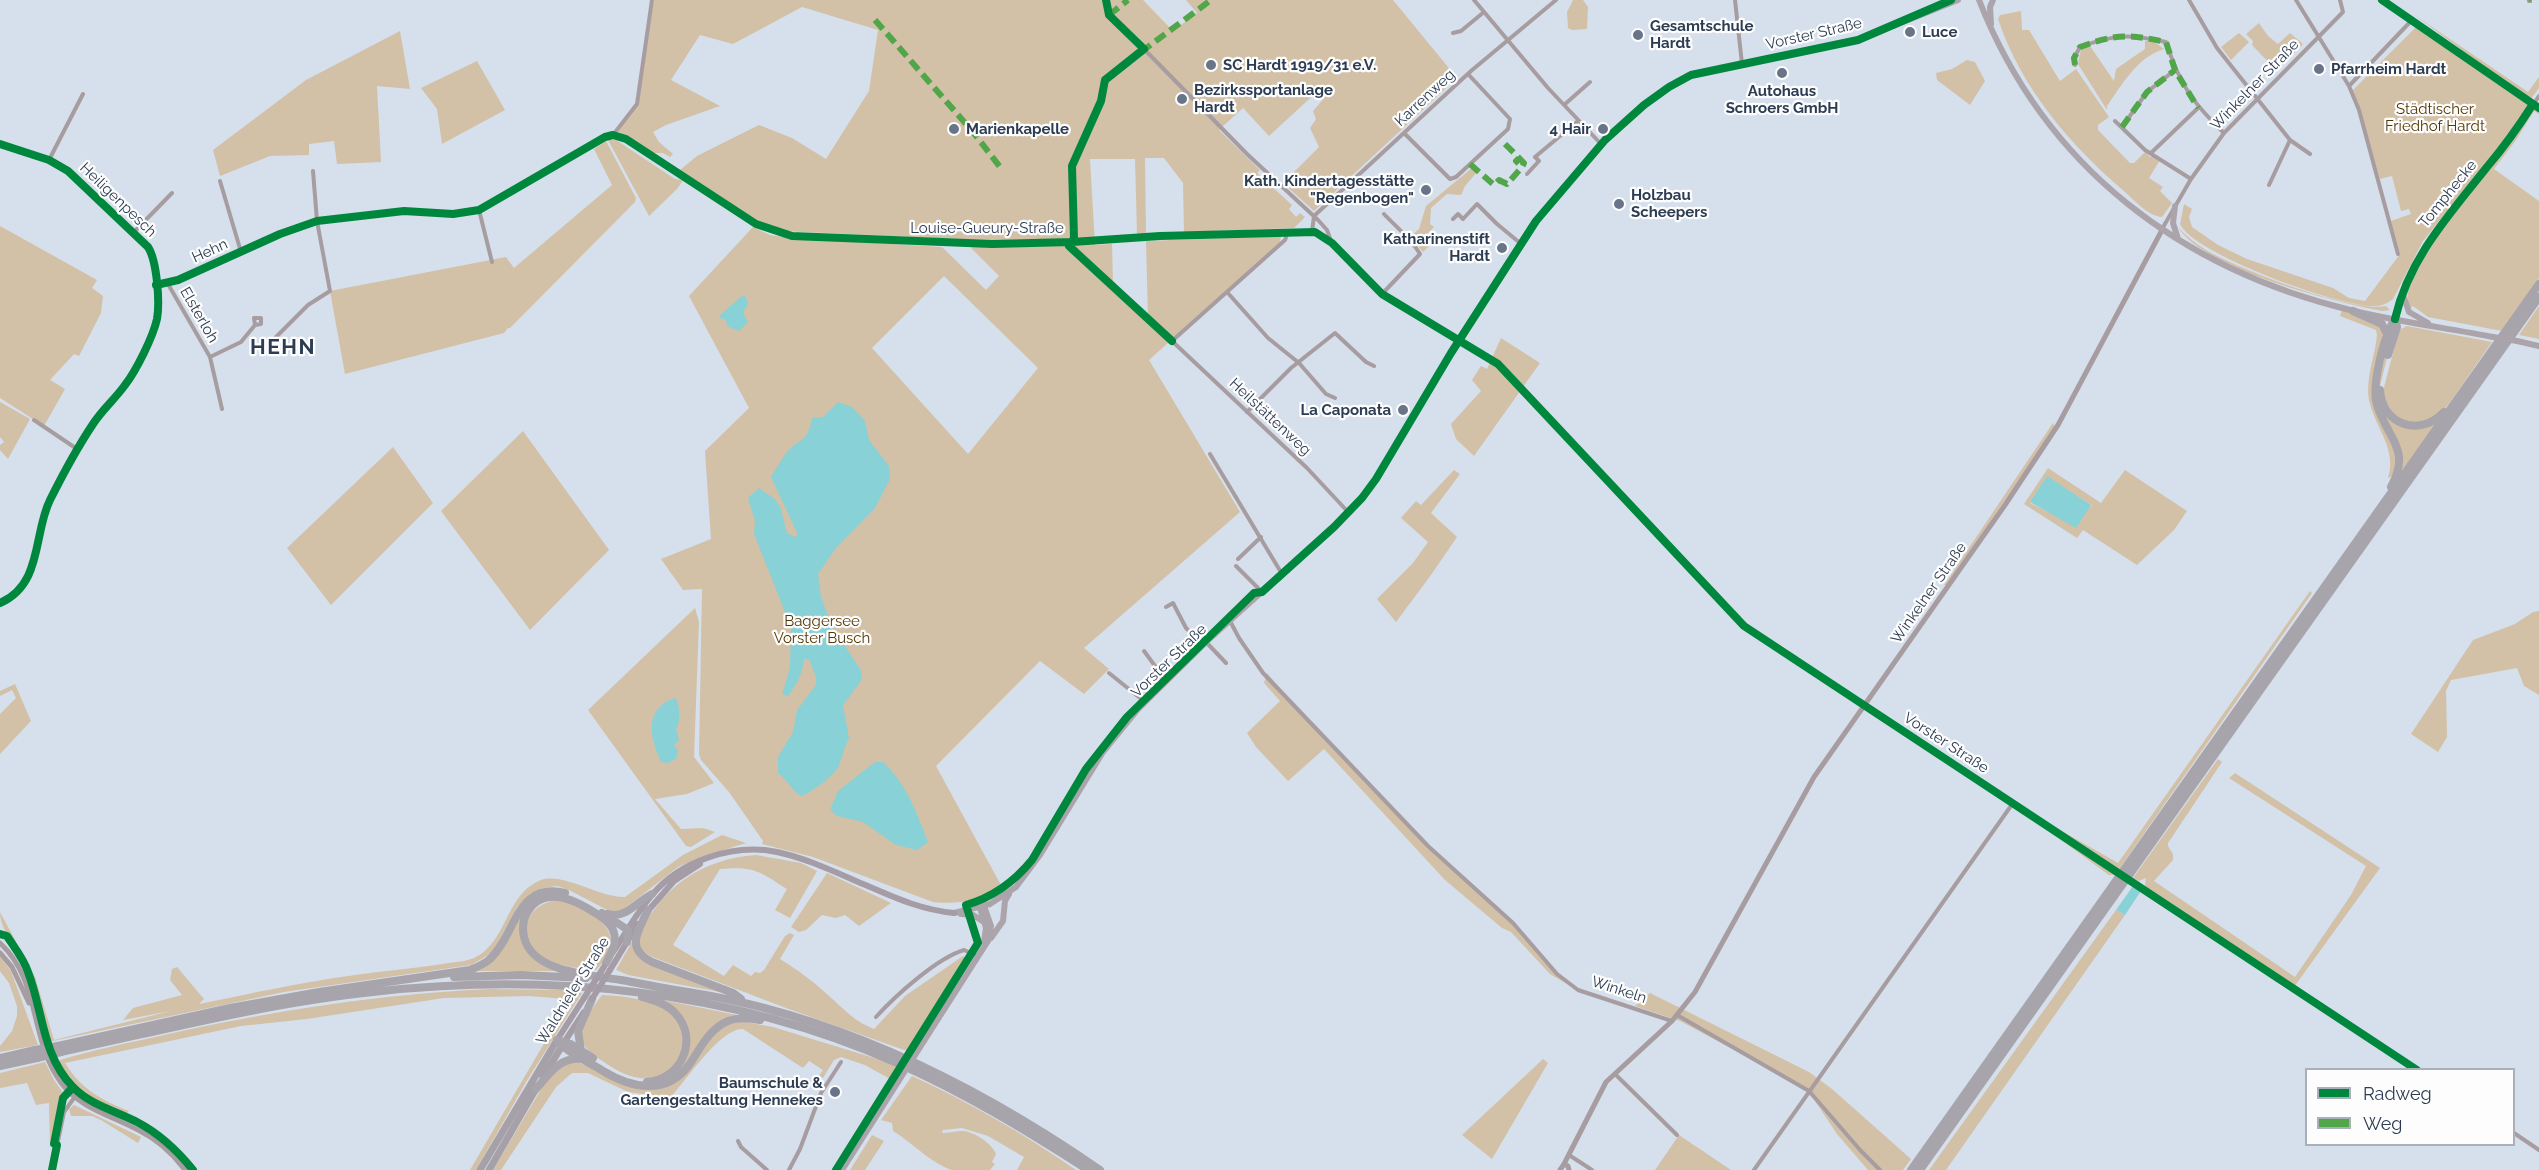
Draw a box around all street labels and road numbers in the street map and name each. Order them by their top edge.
street label: Vorster Straße [1764,14,1864,54]
street label: Winkelner Straße [2207,36,2303,134]
street label: Karrenweg [1391,66,1459,130]
street label: Tomphecke [2415,157,2481,231]
street label: Heiligenpesch [76,159,160,241]
street label: Louise-Gueury-Straße [910,219,1064,237]
street label: Hehn [189,235,231,267]
street label: Elsterloh [176,284,222,346]
street label: Heilstättenweg [1226,375,1314,459]
street label: Winkelner Straße [1887,539,1971,647]
street label: Vorster Straße [1128,621,1210,701]
street label: Vorster Straße [1900,709,1992,777]
street label: Waldnieler Straße [533,934,613,1048]
street label: Winkeln [1589,973,1649,1007]

